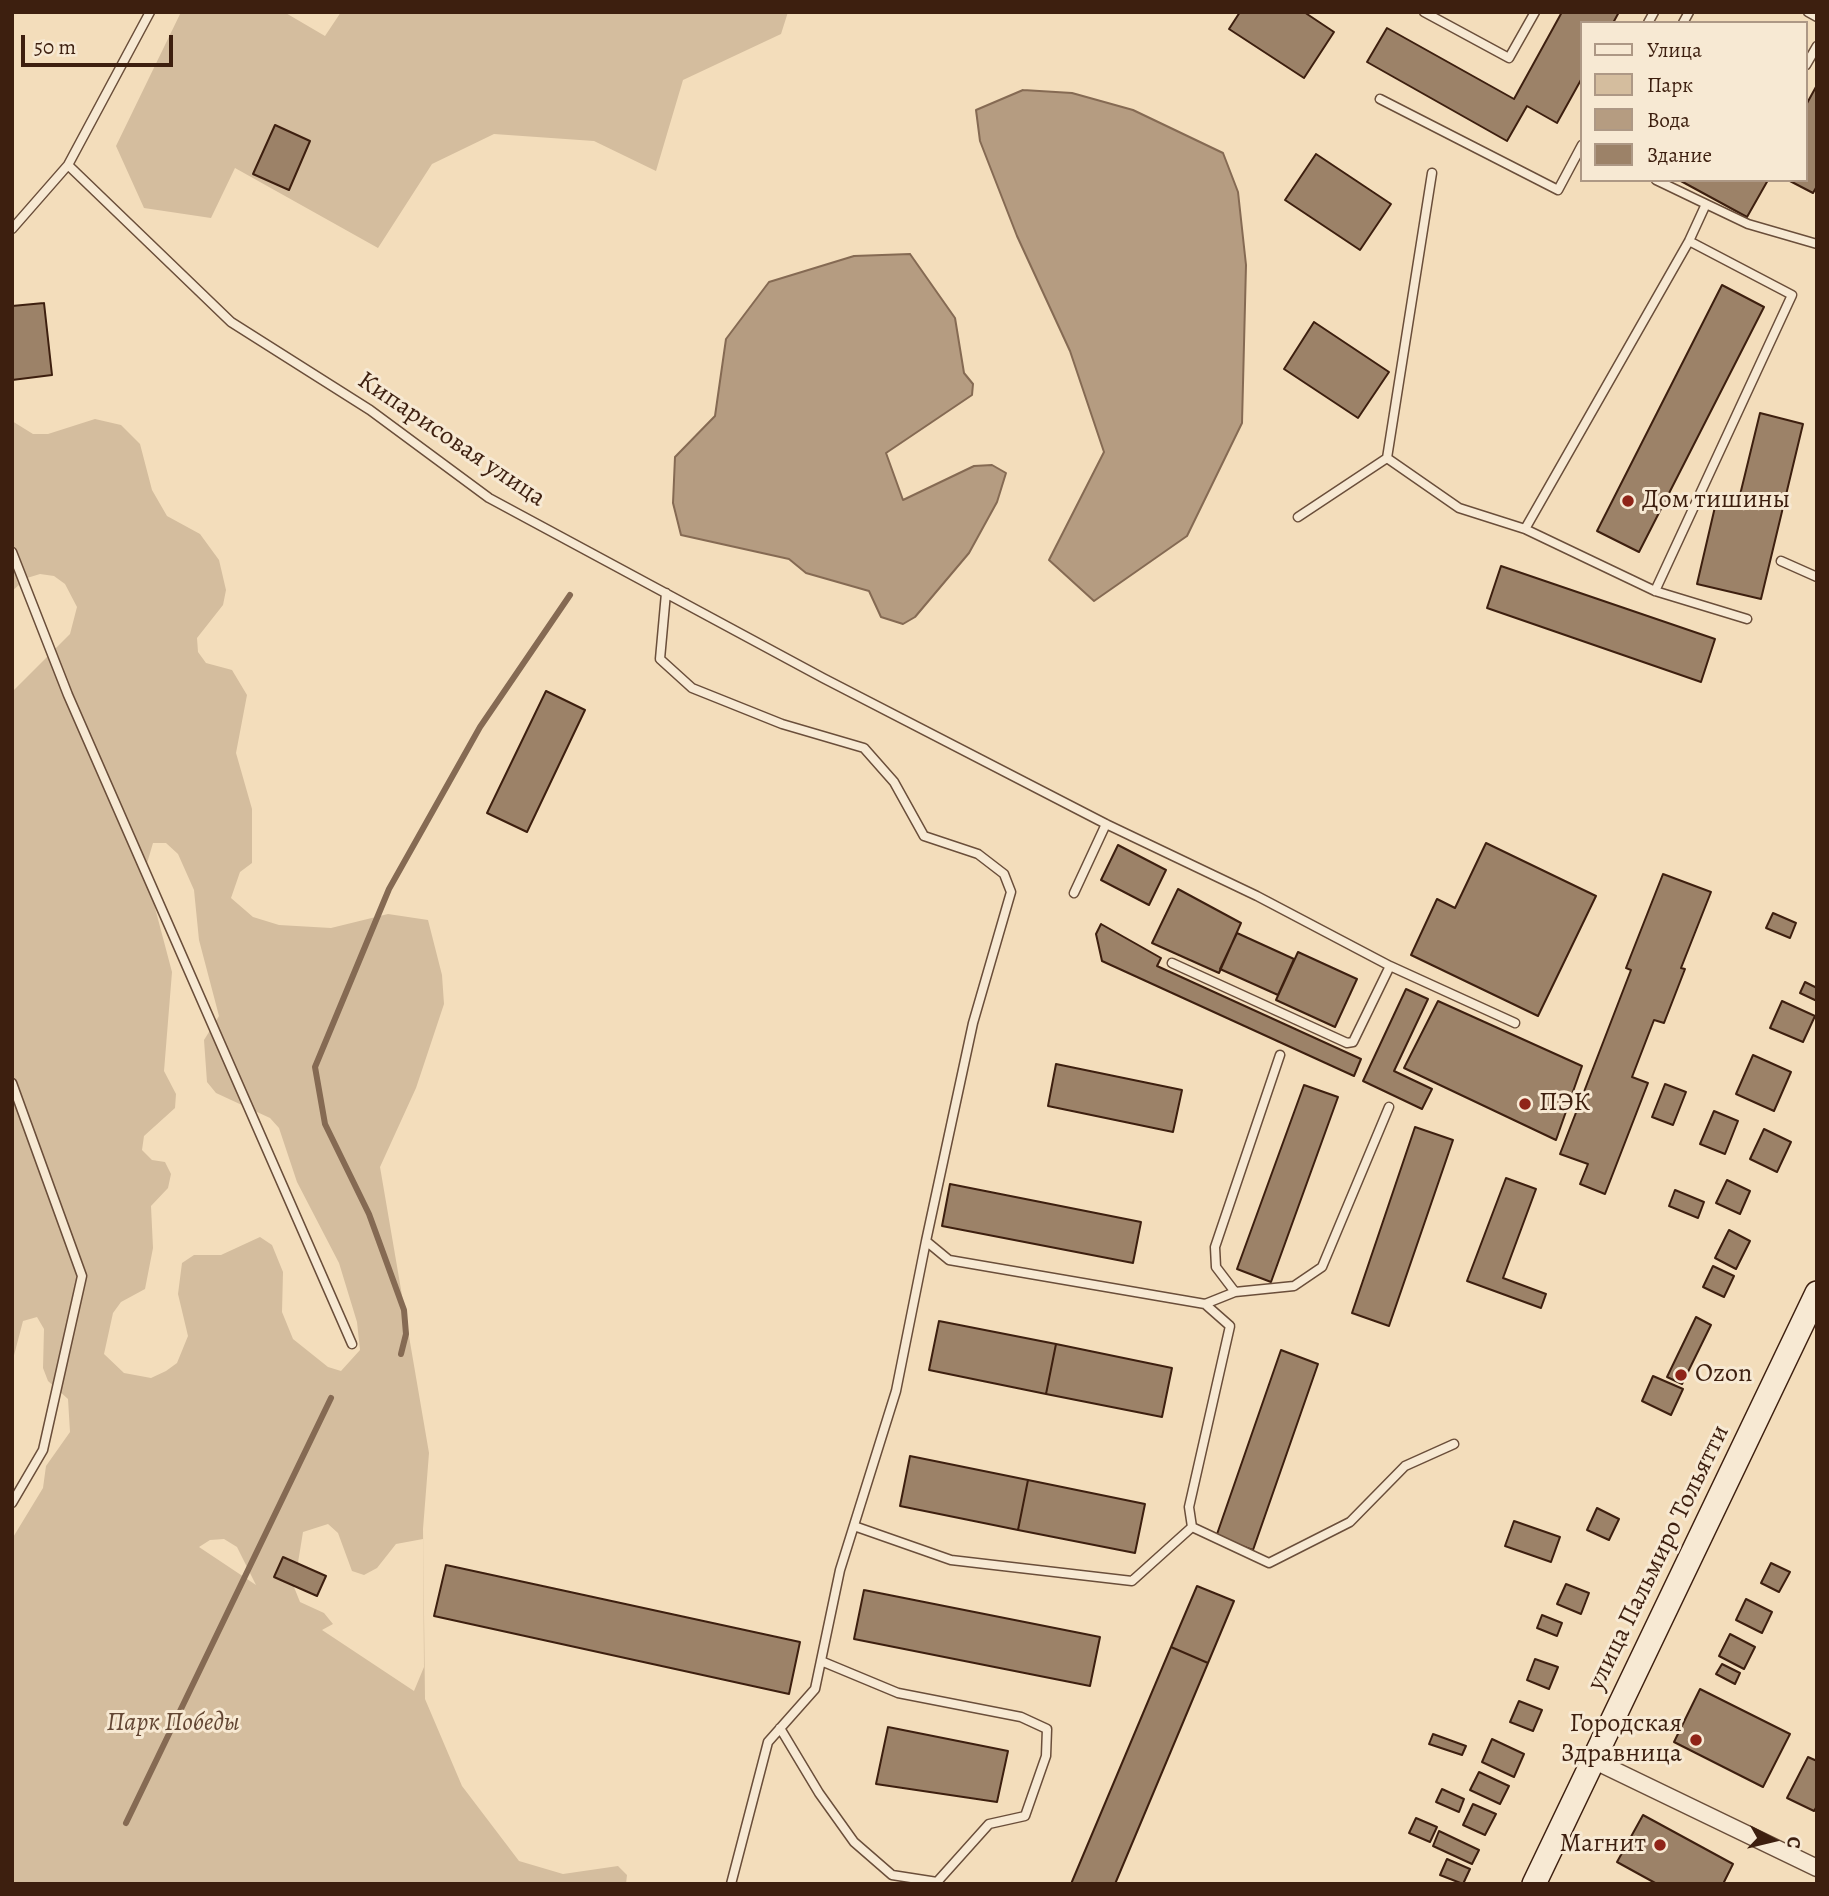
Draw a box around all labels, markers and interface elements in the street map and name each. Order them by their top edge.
scale bar [24,21,177,65]
legend [1580,21,1808,182]
text: 50 m [34,33,76,61]
text: Улица [1647,36,1702,64]
text: Парк [1647,71,1693,99]
text: Вода [1647,106,1690,134]
text: Здание [1647,141,1712,169]
street label: Кипарисовая улица [351,366,551,514]
place label: Дом тишины [1642,485,1790,517]
marker: Дом тишины [1620,493,1636,509]
place label: ПЭК [1539,1088,1590,1120]
marker: ПЭК [1517,1096,1533,1112]
place label: Ozon [1695,1359,1752,1391]
marker: Ozon [1673,1367,1689,1383]
street label: улица Пальмиро Тольятти [1581,1420,1737,1696]
park label: Парк Победы [106,1708,240,1740]
place label: Городская Здравница [1561,1709,1682,1770]
marker: Городская Здравница [1688,1732,1704,1748]
north arrow [1738,1805,1808,1875]
place label: Магнит [1559,1829,1646,1861]
text: С [1780,1835,1807,1850]
marker: Магнит [1652,1837,1668,1853]

